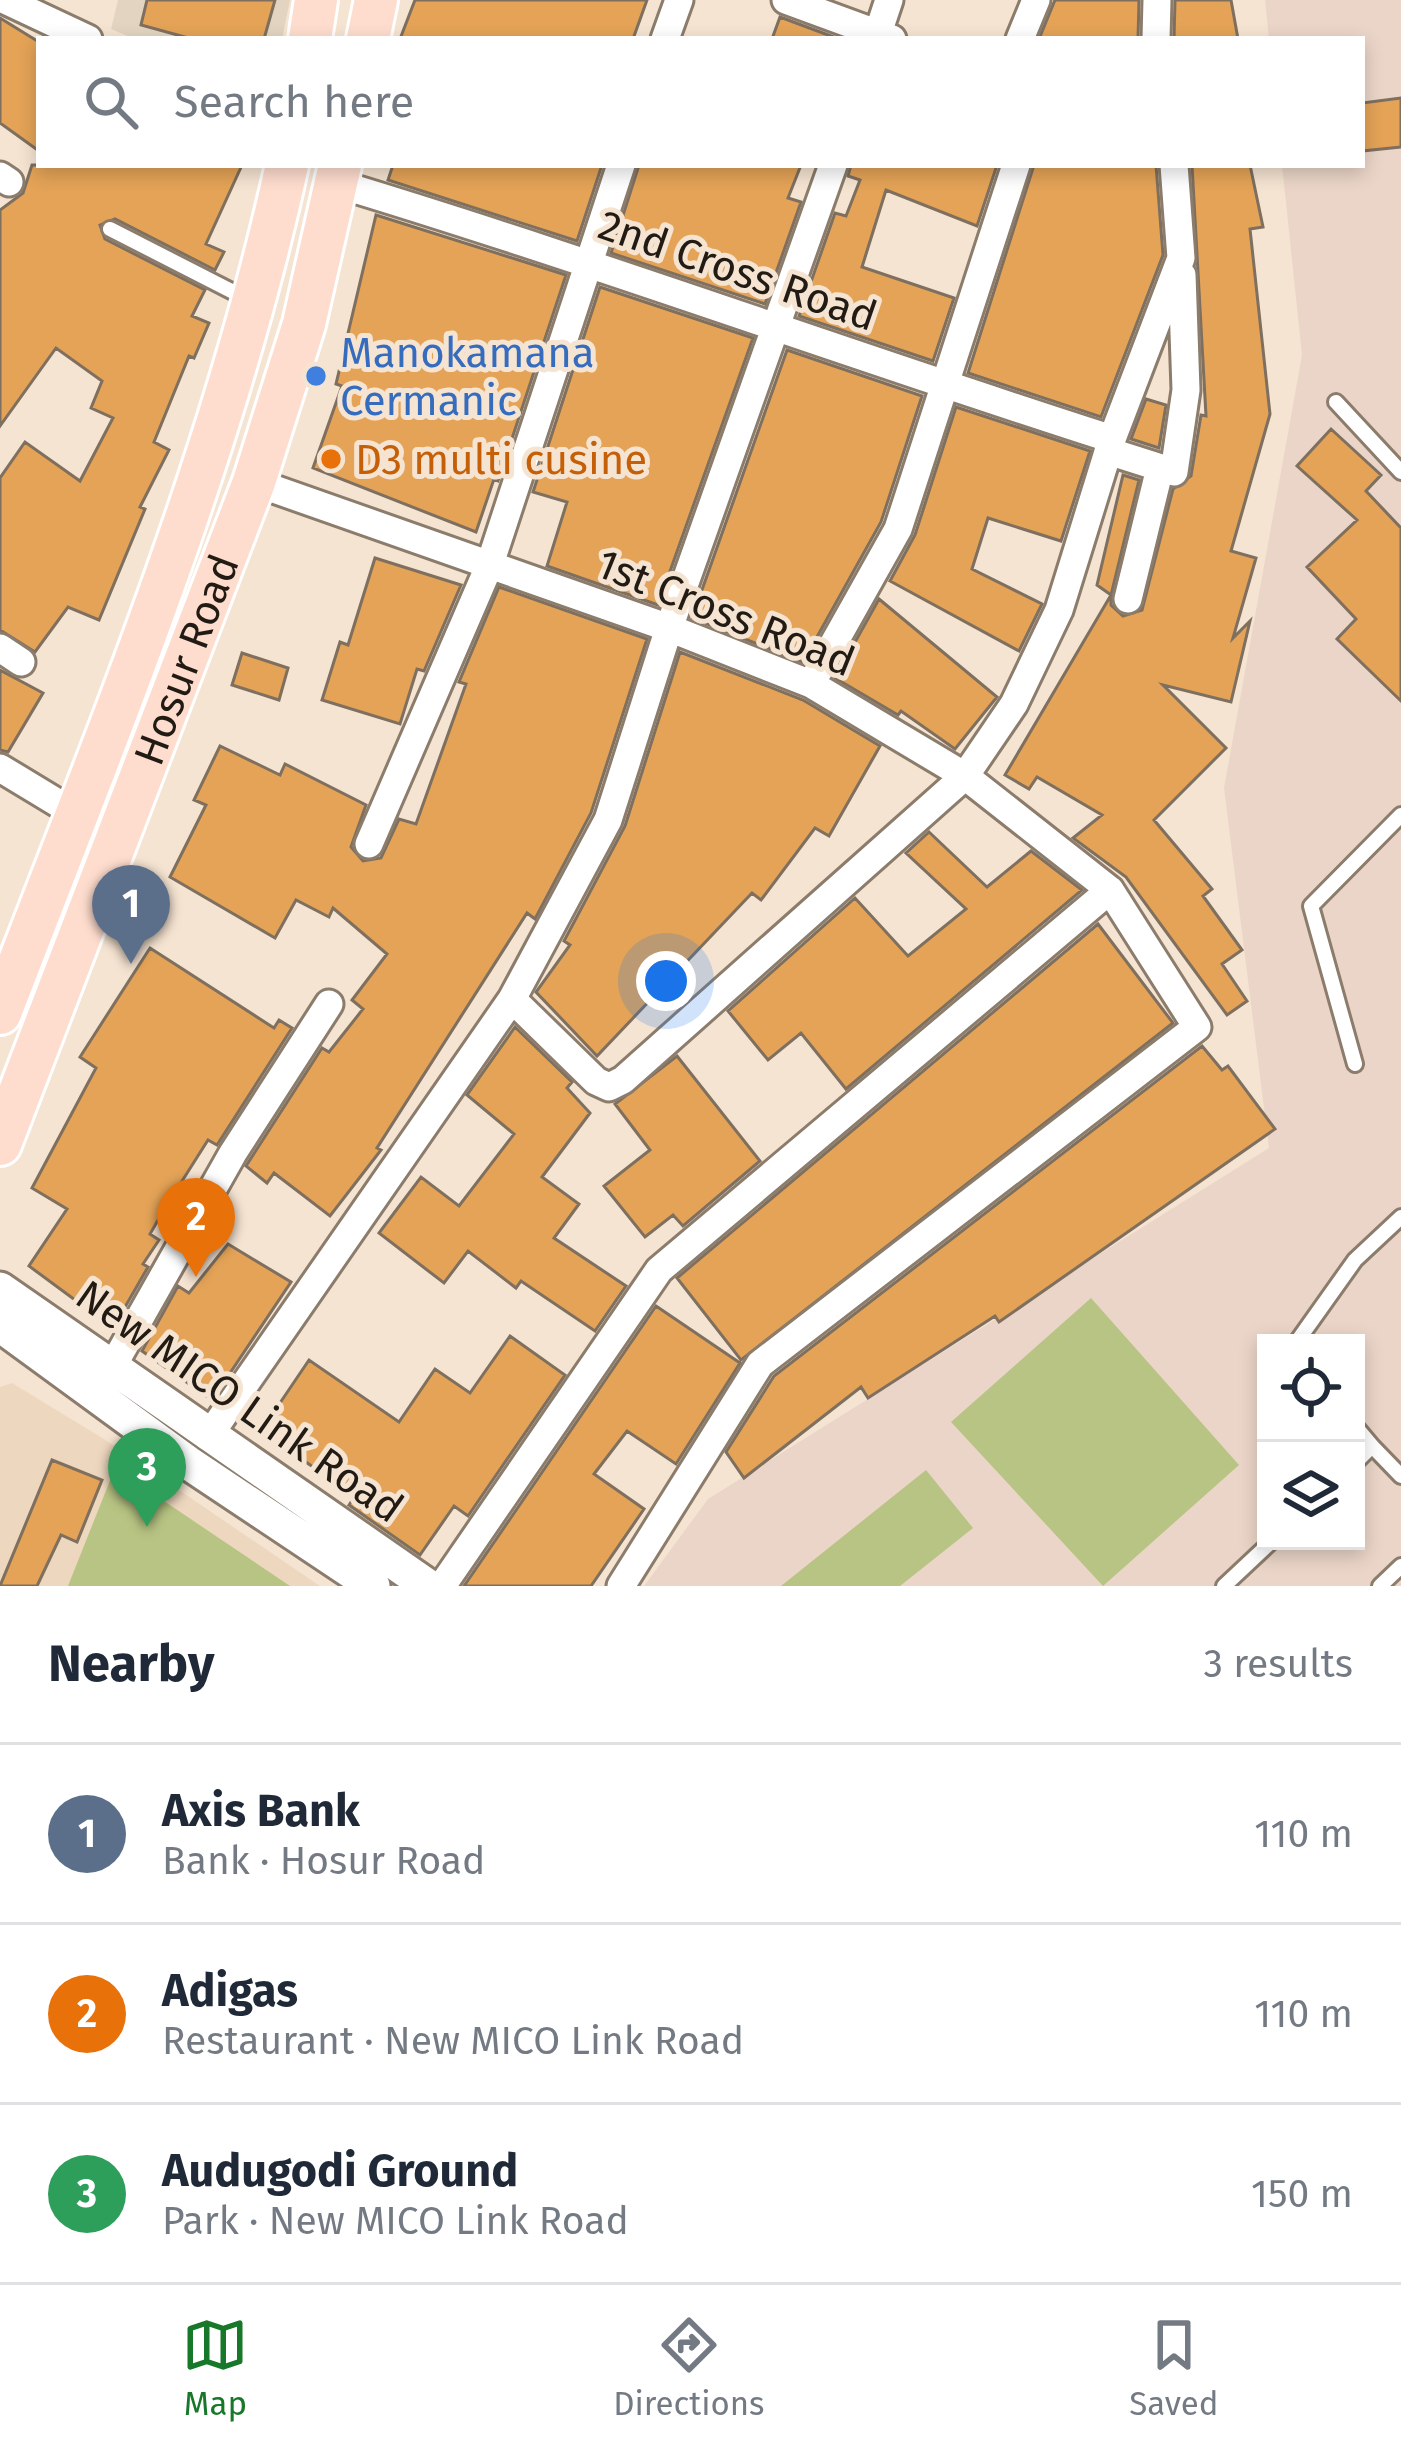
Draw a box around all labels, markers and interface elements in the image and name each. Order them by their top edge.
search box [36,36,1365,168]
icon: search [78,69,144,135]
text: Search here [174,75,414,129]
street label: 2nd Cross Road [592,200,883,342]
place label: Manokamana Cermanic [340,328,595,426]
marker: Manokamana Cermanic [303,363,329,389]
place label: D3 multi cusine [355,435,647,485]
marker: D3 multi cusine [318,446,344,472]
street label: 1st Cross Road [590,539,862,687]
street label: Hosur Road [124,547,250,772]
pin: 1 [92,865,170,964]
your location [636,951,696,1011]
pin: 2 [157,1178,235,1277]
street label: New MICO Link Road [66,1270,413,1533]
map controls [1257,1334,1365,1550]
button: locate [1257,1334,1365,1442]
pin: 3 [108,1428,186,1527]
button: layers [1257,1442,1365,1550]
text: Nearby [48,1633,214,1695]
text: 3 results [1203,1641,1353,1687]
text: Axis Bank [162,1784,360,1838]
text: 1 [78,1811,96,1857]
text: 110 m [1254,1811,1353,1857]
text: Bank · Hosur Road [162,1838,485,1884]
text: Adigas [162,1964,298,2018]
text: 2 [77,1991,97,2037]
text: 110 m [1254,1991,1353,2037]
text: Restaurant · New MICO Link Road [162,2018,744,2064]
text: Audugodi Ground [162,2144,518,2198]
text: 3 [77,2171,97,2217]
text: 150 m [1251,2171,1353,2217]
text: Park · New MICO Link Road [162,2198,629,2244]
tab: Map [182,2312,248,2424]
tab: Directions [613,2312,765,2424]
tab: Saved [1129,2312,1219,2424]

